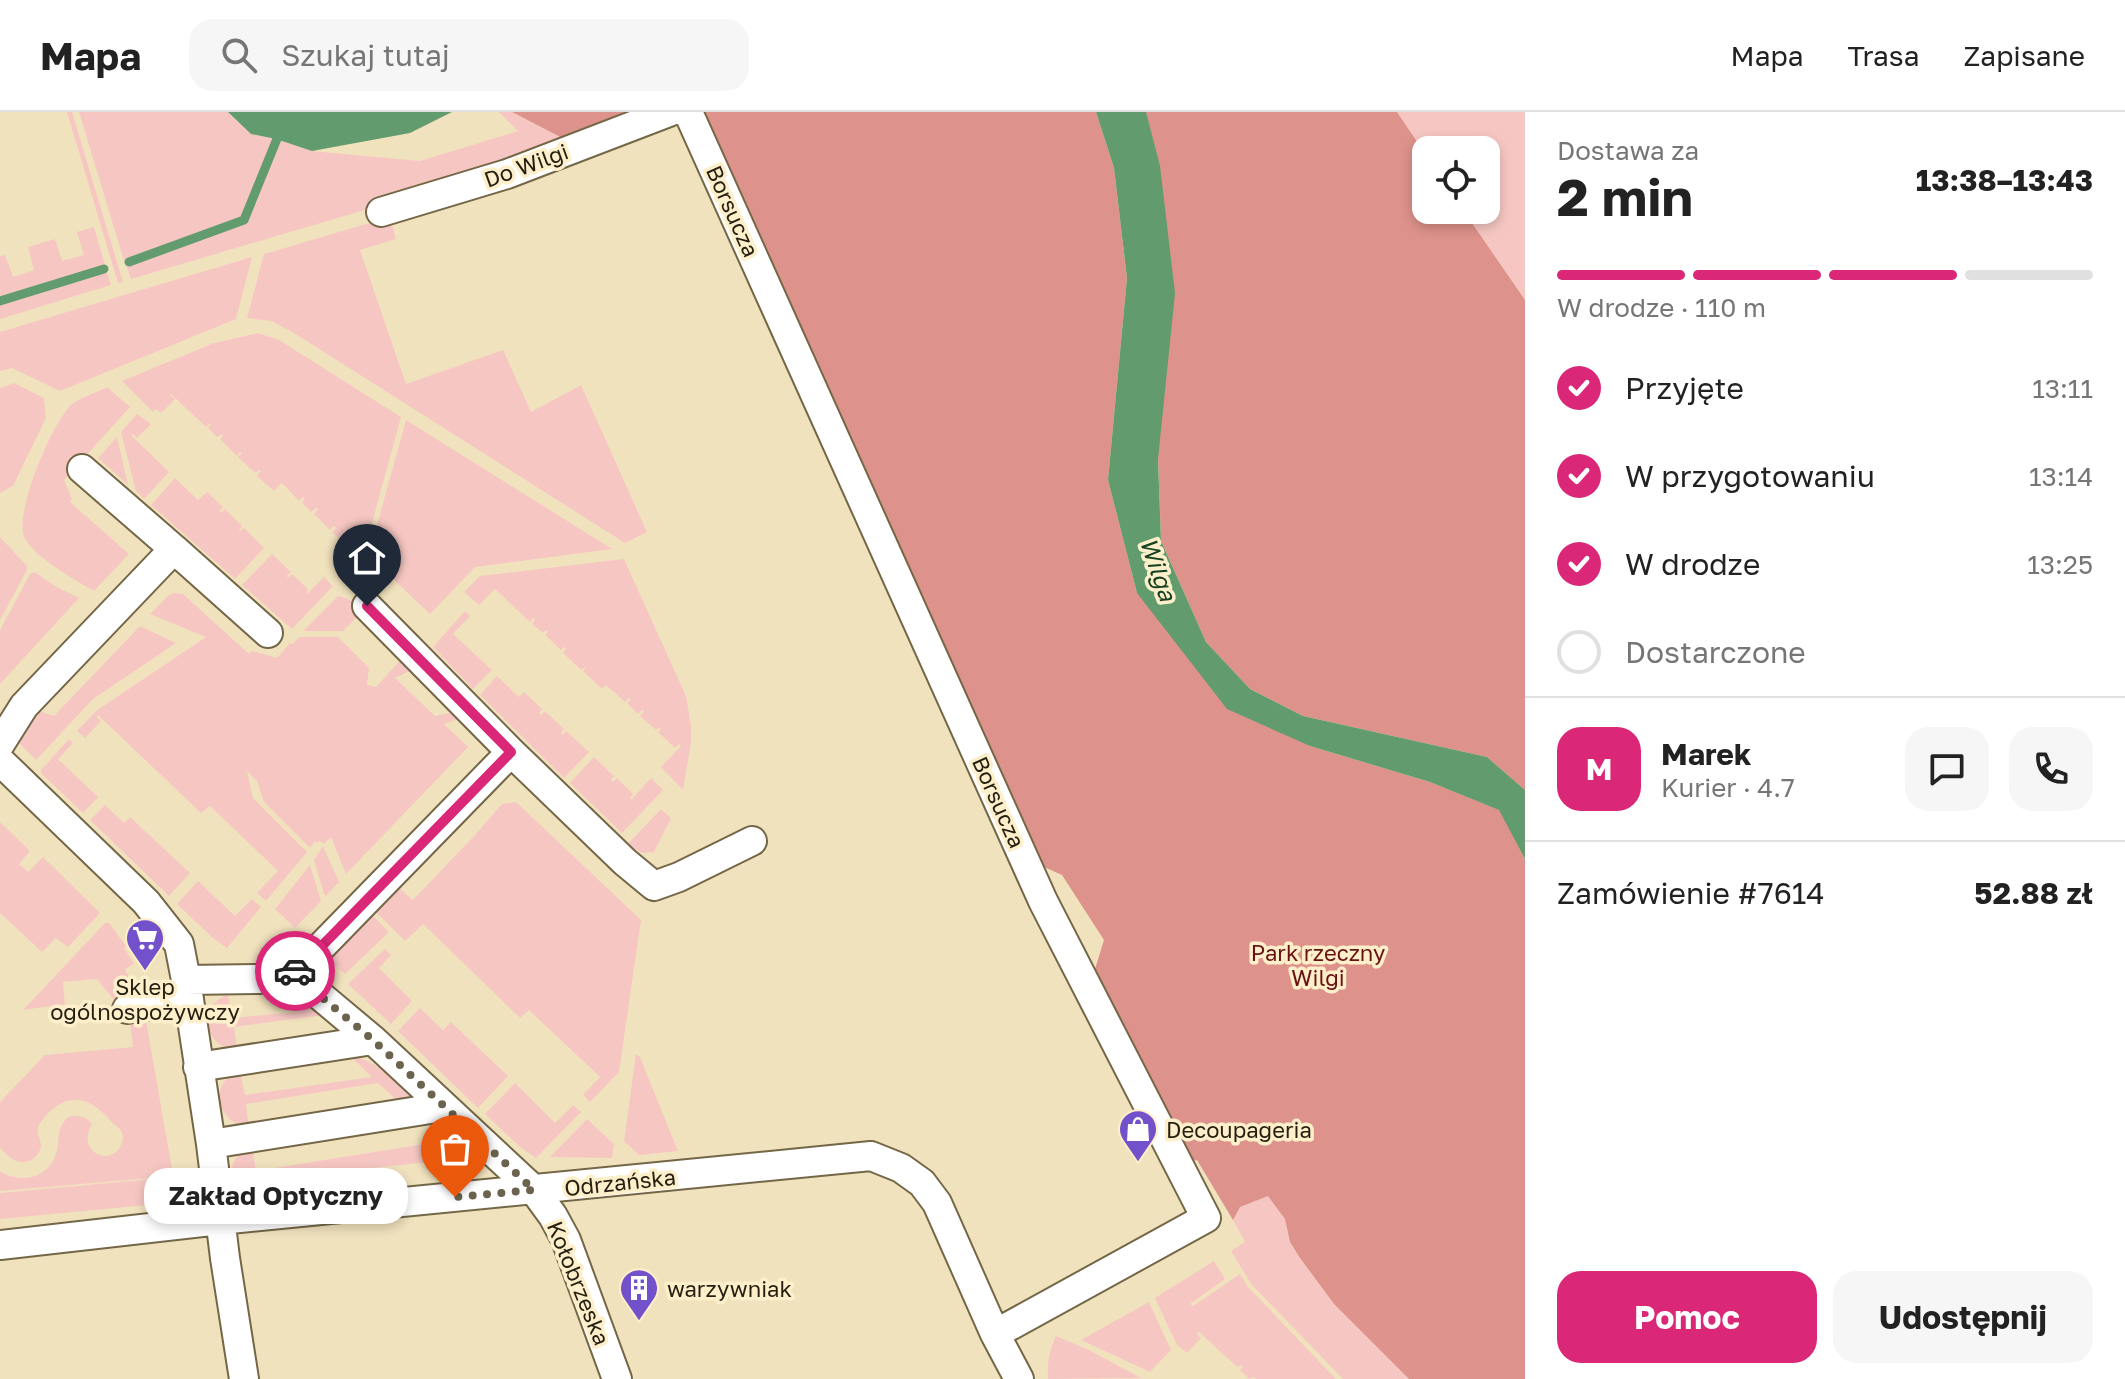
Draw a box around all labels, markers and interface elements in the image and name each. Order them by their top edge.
search box [189,19,749,91]
text: Mapa [40,33,141,78]
icon: search [217,33,261,77]
text: Szukaj tutaj [281,37,450,73]
text: Mapa [1731,39,1804,72]
text: Trasa [1848,39,1920,72]
text: Zapisane [1964,39,2085,72]
text: Dostawa za [1557,135,1699,166]
map controls [1412,136,1500,224]
button: locate [1412,136,1500,224]
street label: Do Wilgi [480,137,572,193]
street label: Borsucza [701,161,765,261]
text: 13:38–13:43 [1916,162,2093,198]
text: 2 min [1557,165,1693,227]
text: W drodze · 110 m [1557,292,1766,323]
icon: check [1557,366,1601,410]
text: Przyjęte [1625,370,1744,406]
text: 13:11 [2032,373,2093,404]
icon: check [1557,454,1601,498]
text: W przygotowaniu [1625,458,1875,494]
text: 13:14 [2029,461,2093,492]
pin [333,524,401,606]
water label: Wilga [1134,533,1184,606]
icon: home [345,536,389,580]
icon: check [1557,542,1601,586]
text: W drodze [1625,546,1760,582]
text: 13:25 [2027,549,2093,580]
text: Dostarczone [1625,634,1806,670]
button: chat [1905,727,1989,811]
button: phone [2009,727,2093,811]
text: Marek [1661,736,1751,772]
text: M [1586,751,1612,787]
street label: Borsucza [967,752,1031,852]
text: Kurier · 4.7 [1661,772,1795,803]
text: Zamówienie #7614 [1557,875,1825,911]
text: 52.88 zł [1974,875,2093,911]
supermarket icon: Sklep ogólnospożywczy [124,917,166,972]
courier [255,931,335,1011]
park label: Park rzeczny Wilgi [1251,939,1385,991]
icon: car [273,949,317,993]
place label: Sklep ogólnospożywczy [50,973,240,1025]
shop icon: Decoupageria [1117,1108,1159,1163]
pin [421,1115,489,1197]
place label: Decoupageria [1166,1116,1312,1143]
icon: bag [433,1127,477,1171]
street label: Odrzańska [563,1163,677,1201]
callout: Zakład Optyczny [143,1169,407,1225]
text: Zakład Optyczny [169,1180,383,1211]
street label: Kołobrzeska [542,1217,616,1349]
building icon: warzywniak [618,1267,660,1322]
button: Pomoc [1557,1271,1817,1363]
button: Udostępnij [1833,1271,2093,1363]
place label: warzywniak [667,1275,792,1302]

